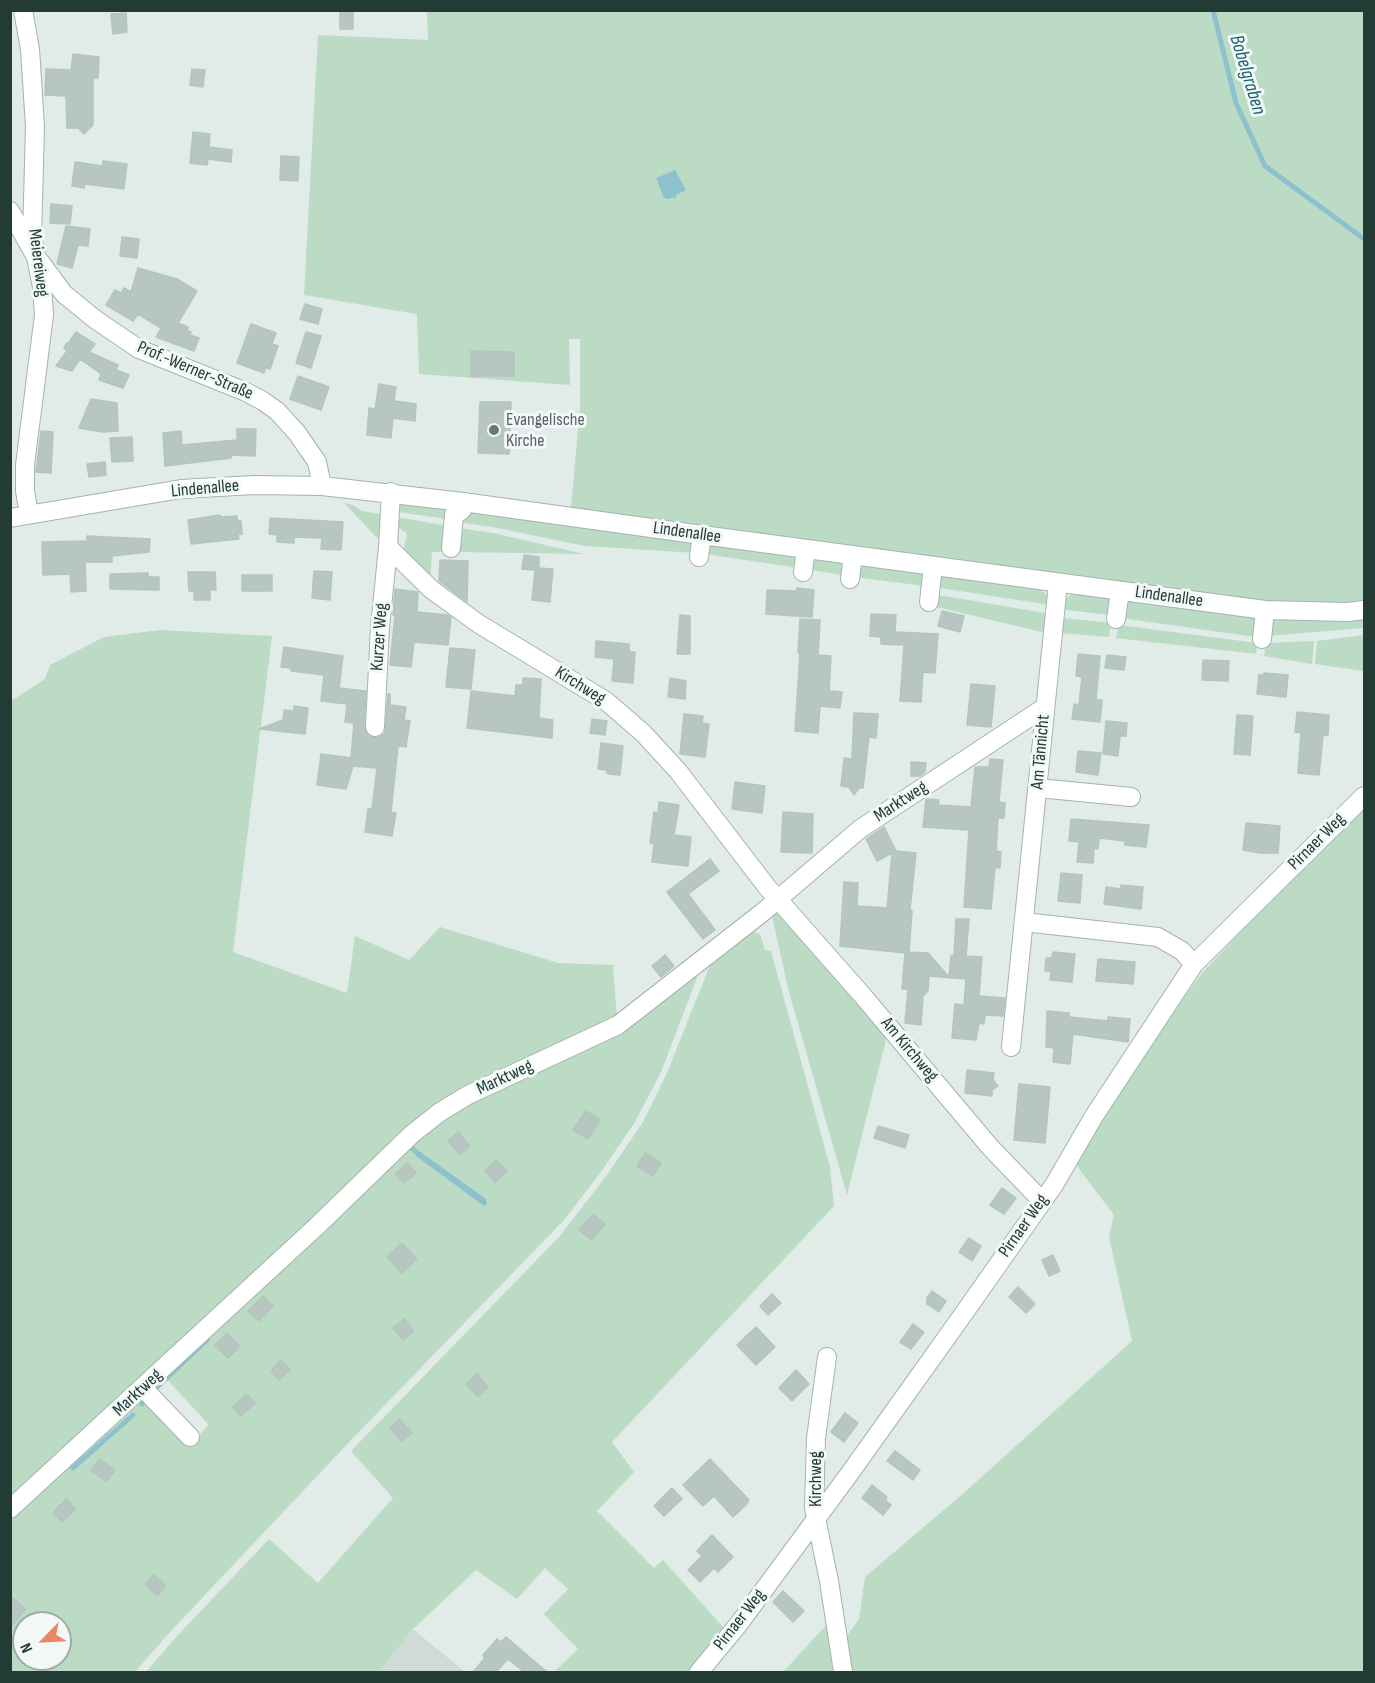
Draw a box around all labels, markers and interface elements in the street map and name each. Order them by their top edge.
water label: Bobelgraben [1224,32,1270,118]
street label: Meiereiweg [23,228,53,298]
street label: Prof.-Werner-Straße [134,337,256,405]
place label: Evangelische Kirche [506,409,585,452]
marker: Evangelische Kirche [487,423,501,437]
street label: Lindenallee [170,475,240,503]
street label: Lindenallee [652,518,722,548]
street label: Lindenallee [1134,582,1204,612]
street label: Kurzer Weg [367,602,393,672]
street label: Kirchweg [551,662,609,710]
street label: Am Tännicht [1027,714,1055,790]
street label: Marktweg [870,777,932,827]
street label: Pirnaer Weg [1284,809,1350,875]
street label: Am Kirchweg [876,1013,942,1087]
street label: Marktweg [473,1056,537,1100]
street label: Pirnaer Weg [995,1190,1053,1262]
street label: Marktweg [109,1365,167,1421]
street label: Kirchweg [805,1451,827,1507]
street label: Pirnaer Weg [709,1585,771,1655]
north arrow [12,1611,72,1671]
text: N [17,1640,37,1655]

